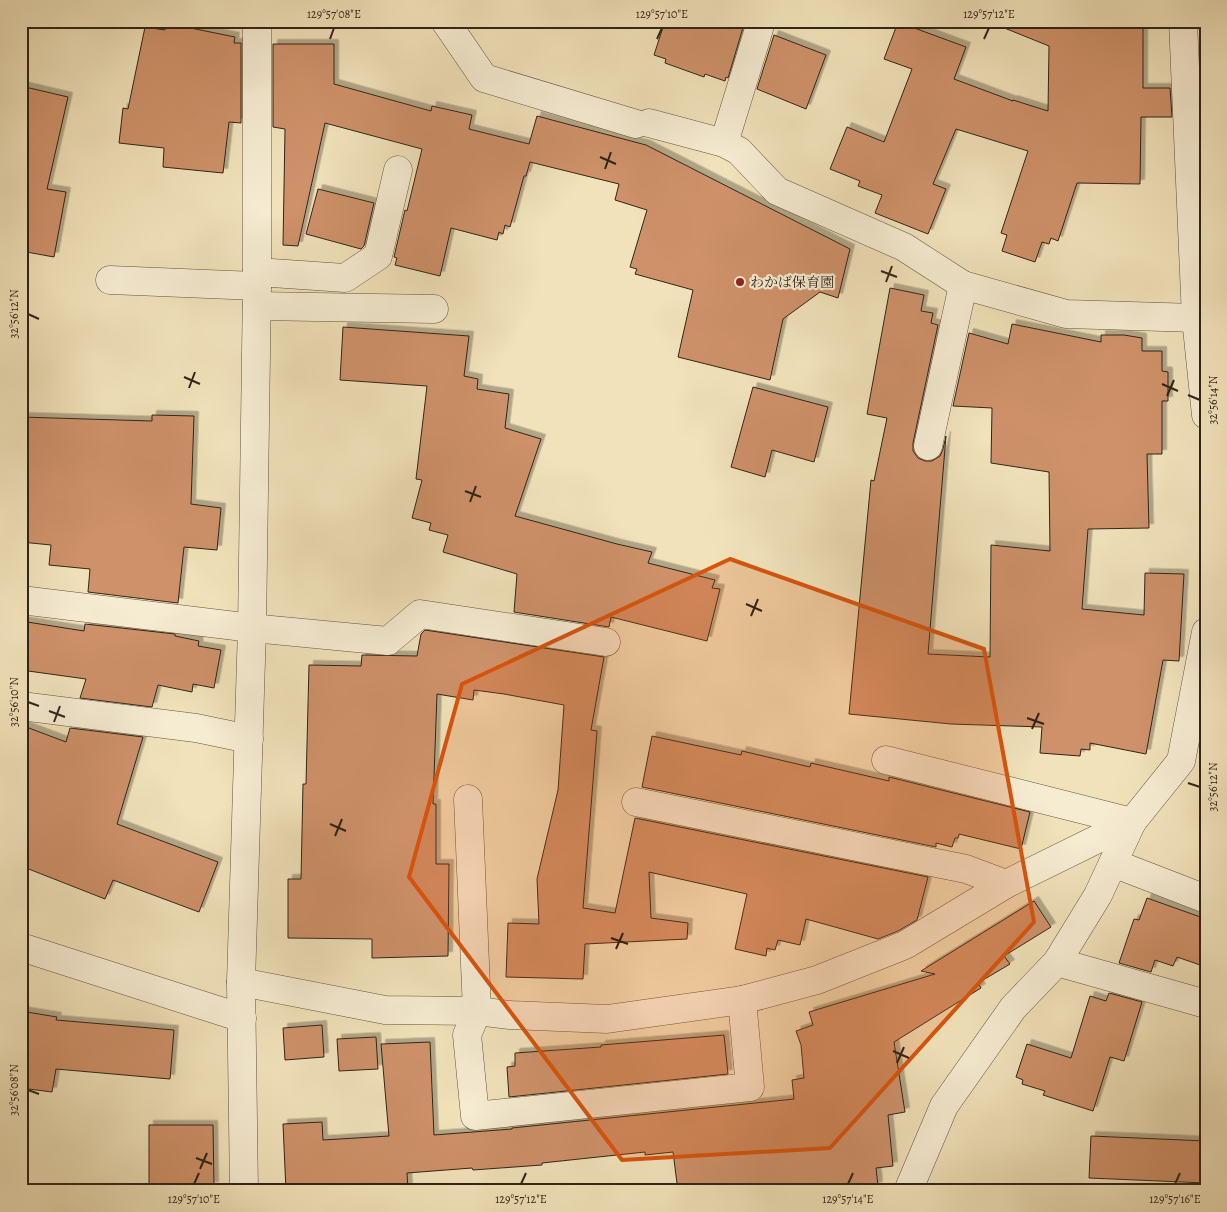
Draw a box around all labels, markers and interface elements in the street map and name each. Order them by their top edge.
text: 129°57'08"E [307,6,361,22]
text: 129°57'10"E [636,6,688,22]
text: 129°57'12"E [963,6,1015,22]
place label: わかば保育園 [750,273,834,292]
marker: わかば保育園 [734,276,746,288]
text: 32°56'12"N [6,289,22,339]
text: 32°56'14"N [1205,375,1221,424]
text: 32°56'10"N [6,677,22,727]
text: 32°56'12"N [1205,762,1221,812]
text: 32°56'08"N [6,1064,22,1116]
text: 129°57'10"E [168,1191,220,1207]
text: 129°57'12"E [495,1191,547,1207]
text: 129°57'14"E [822,1191,874,1207]
text: 129°57'16"E [1149,1191,1201,1207]

